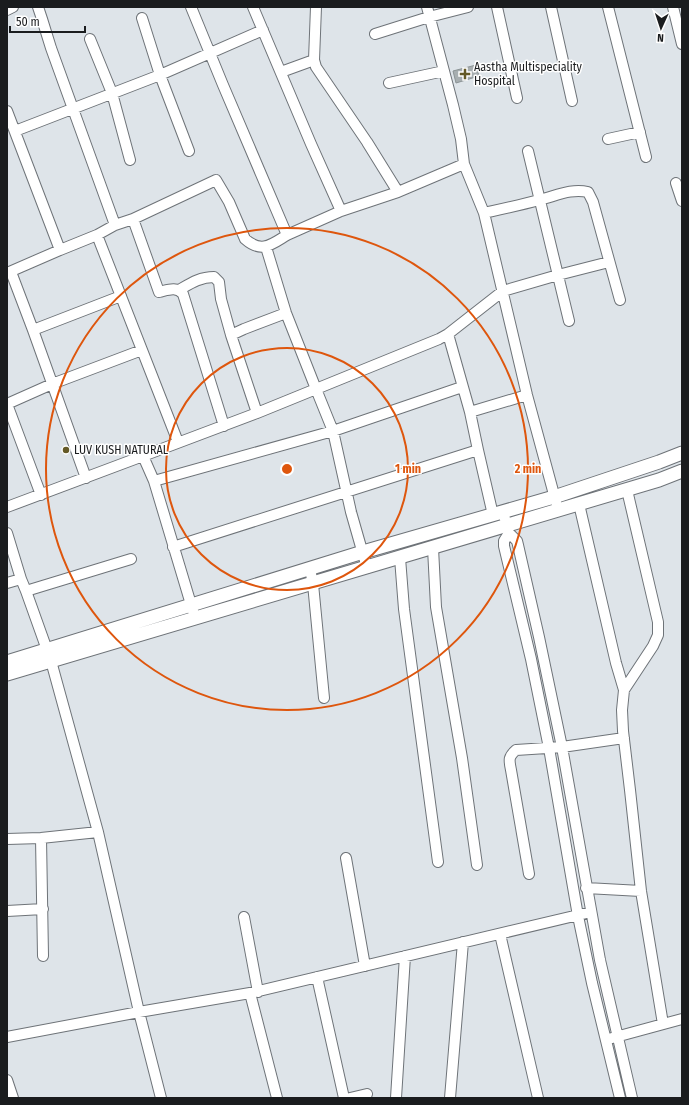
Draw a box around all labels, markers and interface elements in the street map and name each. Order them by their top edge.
scale bar [10,8,85,34]
north arrow [641,8,681,48]
text: 50 m [16,15,40,29]
text: N [657,31,664,44]
place label: Aastha Multispeciality Hospital [474,60,583,88]
marker: Aastha Multispeciality Hospital [459,68,471,80]
place label: LUV KUSH NATURAL [74,443,169,457]
marker: LUV KUSH NATURAL [61,445,71,455]
centre of rings [280,462,294,476]
text: 1 min [395,462,421,476]
text: 2 min [514,462,541,476]

